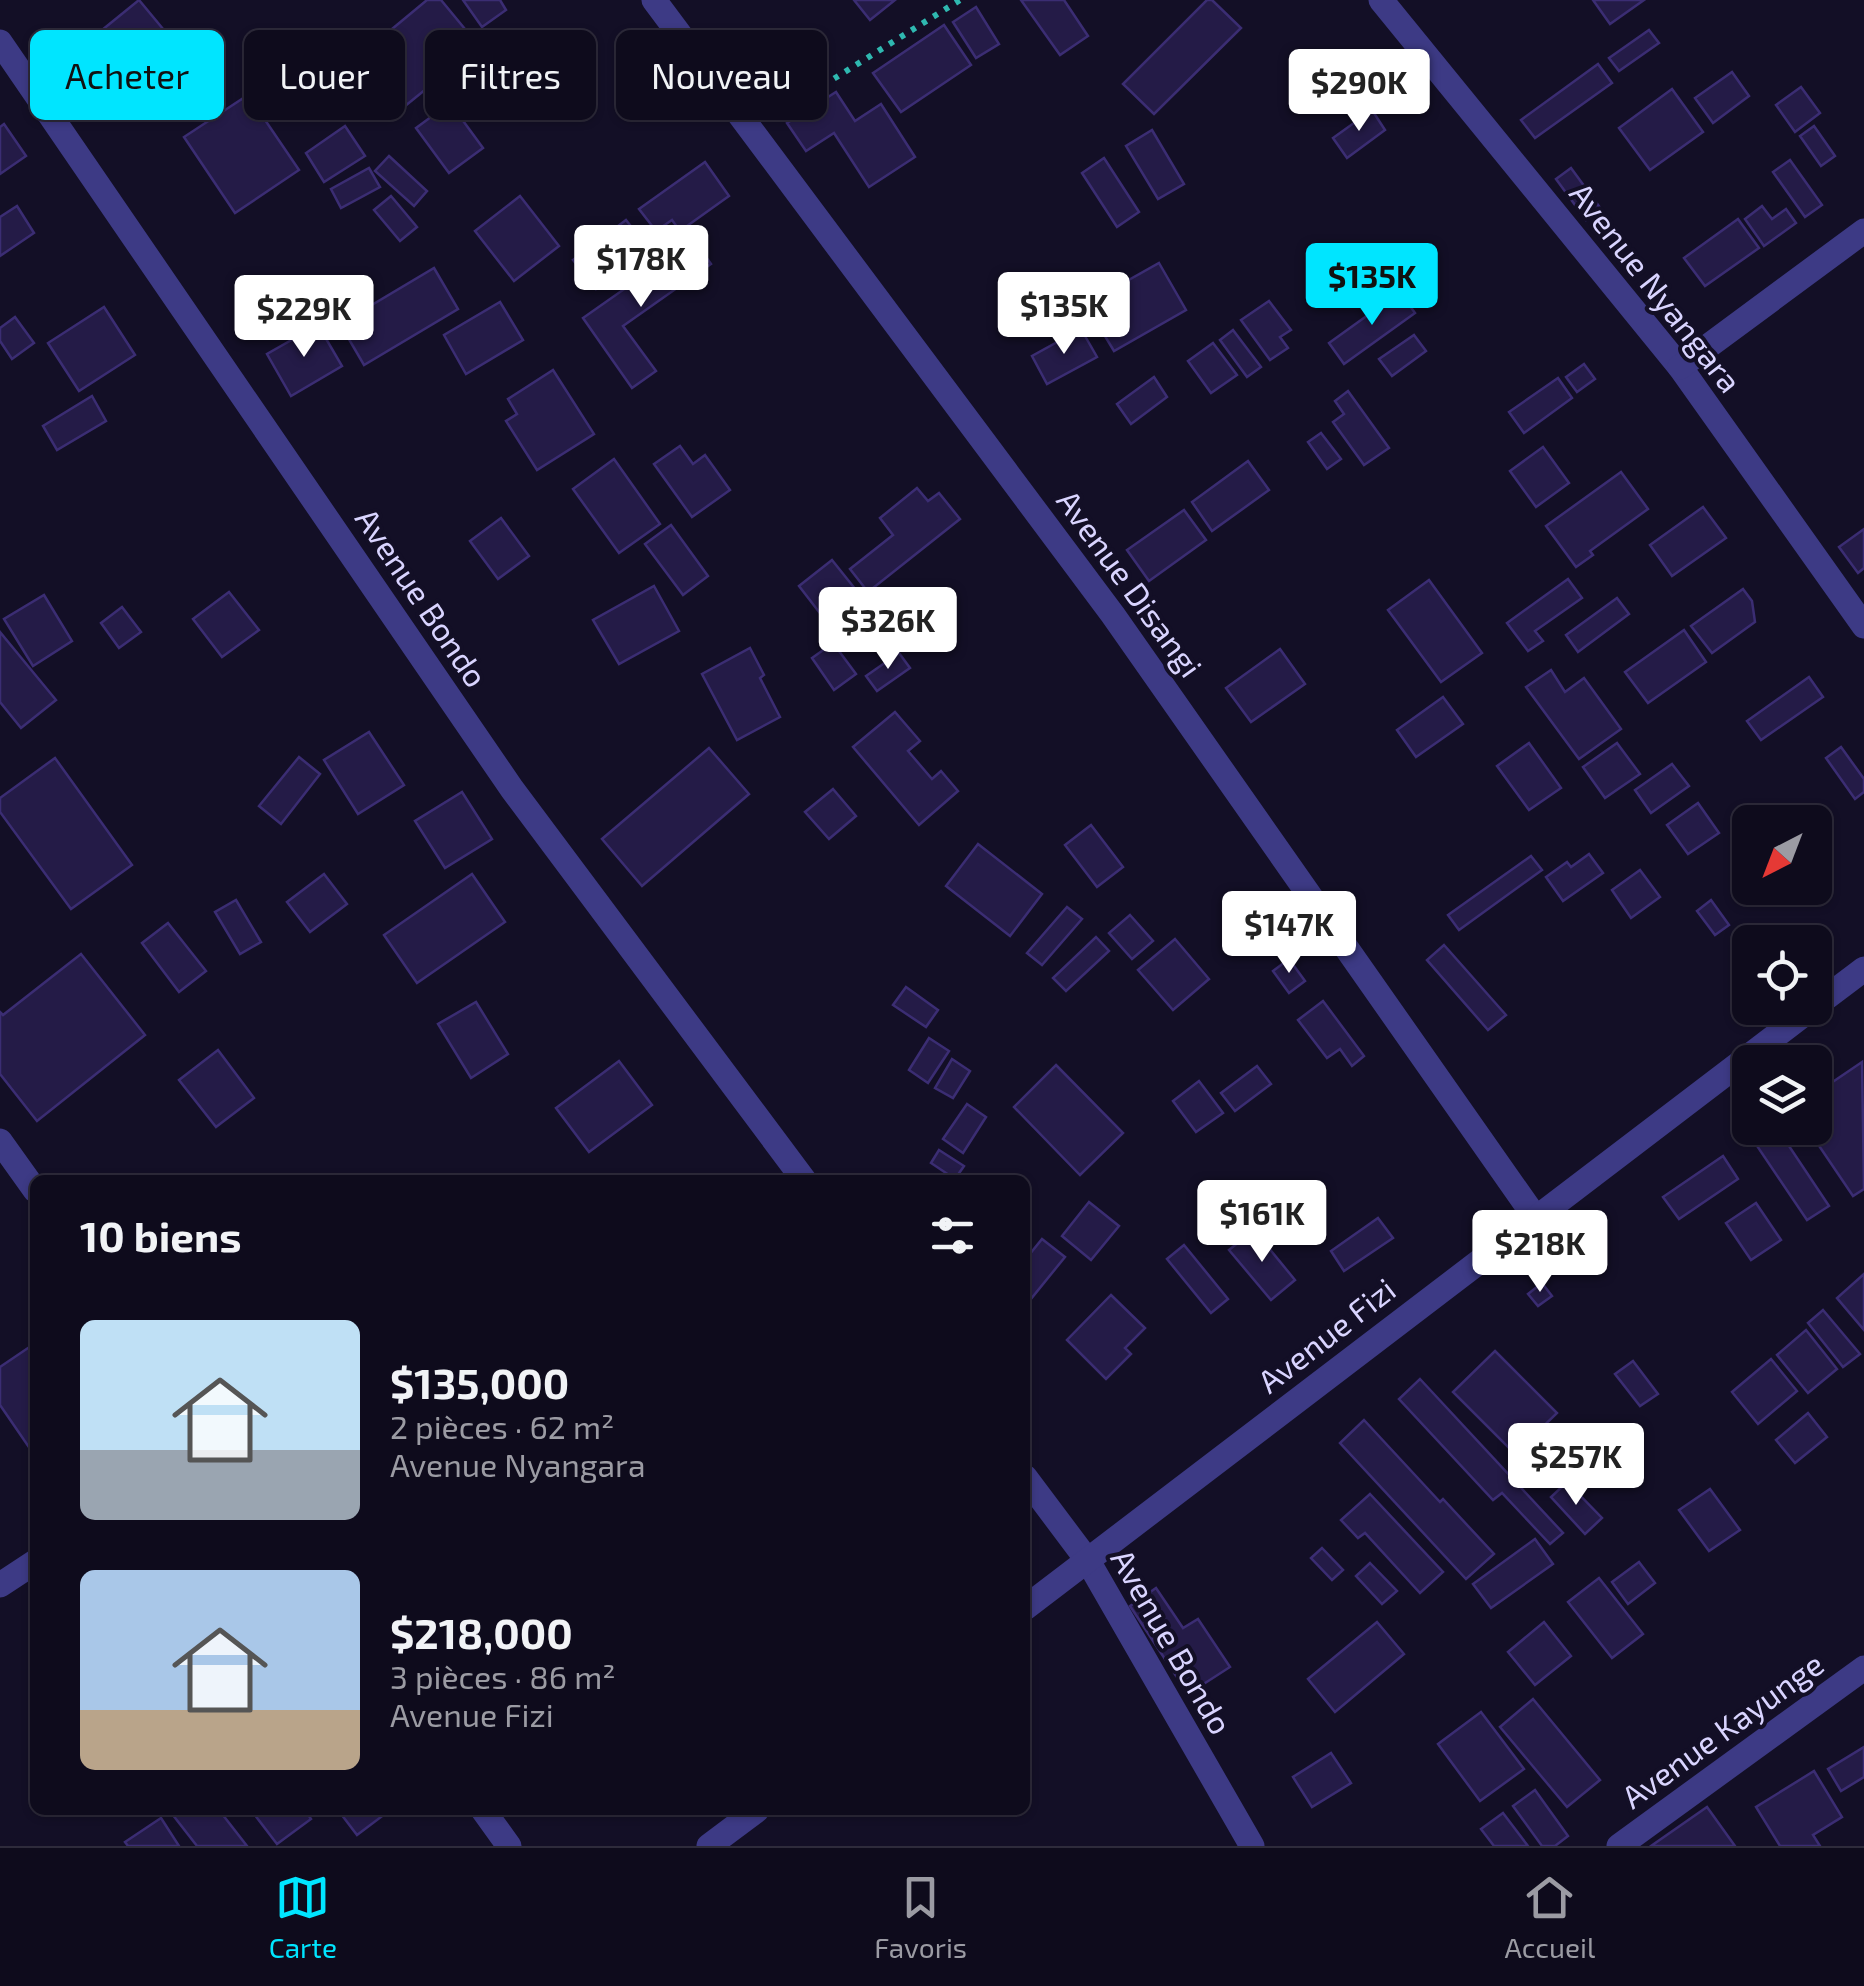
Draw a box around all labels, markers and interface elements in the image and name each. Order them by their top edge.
chip: Acheter [30,30,224,120]
chip: Louer [244,30,405,120]
chip: Filtres [425,30,596,120]
chip: Nouveau [616,30,827,120]
pin: $290K [1289,49,1429,134]
text: $290K [1311,62,1407,100]
street label: Avenue Nyangara [1563,174,1750,399]
pin: $178K [571,225,711,310]
text: $178K [596,238,686,276]
pin: $135K [1302,243,1442,328]
text: $135K [1328,256,1416,294]
pin: $135K [994,272,1134,357]
pin: $229K [234,275,374,360]
text: $135K [1020,285,1108,323]
text: $229K [257,288,351,326]
street label: Avenue Disangi [1050,482,1211,684]
street label: Avenue Bondo [349,500,496,694]
pin: $326K [818,587,958,672]
text: $326K [841,600,935,638]
north arrow [1732,805,1832,905]
map controls [1732,805,1832,1145]
pin: $147K [1219,891,1359,976]
text: $147K [1244,904,1334,942]
button: locate [1732,925,1832,1025]
button: layers [1732,1045,1832,1145]
pin: $161K [1192,1180,1332,1265]
text: $161K [1219,1193,1305,1231]
icon: filters [925,1208,980,1263]
text: 10 biens [80,1210,242,1260]
pin: $218K [1470,1210,1610,1295]
text: $218K [1494,1223,1586,1261]
street label: Avenue Fizi [1250,1269,1402,1400]
text: $135,000 [390,1357,569,1407]
icon: home [160,1360,280,1480]
text: 2 pièces · 62 m² [390,1407,614,1445]
pin: $257K [1506,1423,1646,1508]
text: $257K [1530,1436,1622,1474]
text: Avenue Nyangara [390,1445,646,1483]
street label: Avenue Bondo [1104,1542,1241,1740]
text: $218,000 [390,1607,573,1657]
icon: home [160,1610,280,1730]
street label: Avenue Kayunge [1614,1644,1830,1815]
text: 3 pièces · 86 m² [390,1657,615,1695]
text: Avenue Fizi [390,1695,554,1733]
tab: Carte [269,1870,337,1964]
tab: Favoris [874,1870,967,1964]
tab: Accueil [1504,1870,1595,1964]

